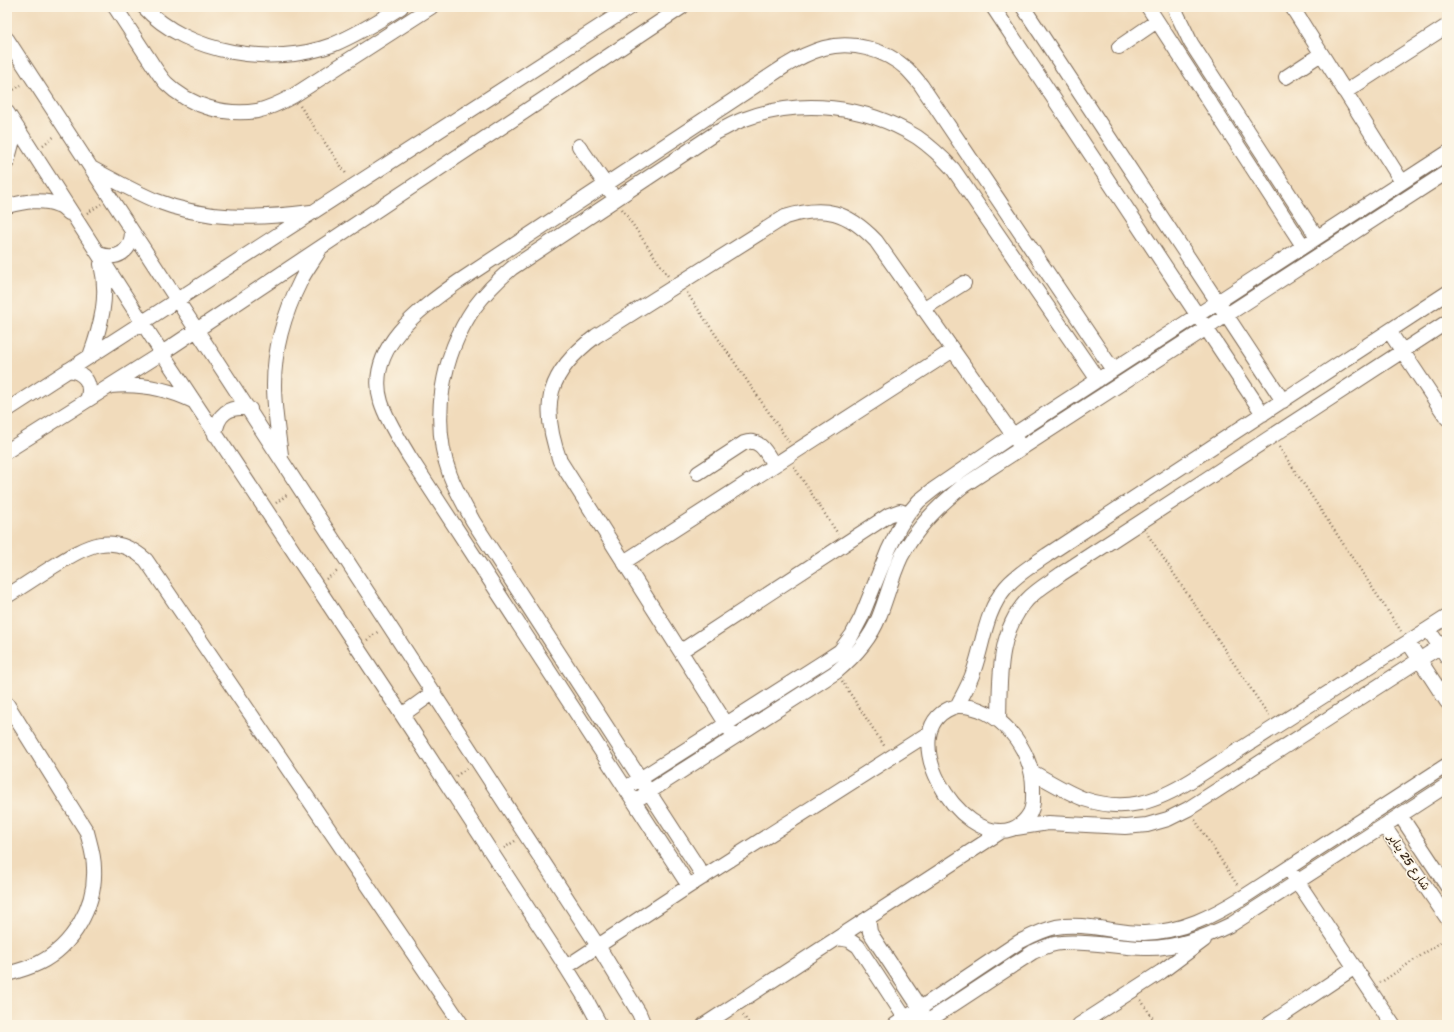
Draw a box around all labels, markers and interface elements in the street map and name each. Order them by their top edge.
street label: شارع 25 يناير [1381,828,1436,895]

